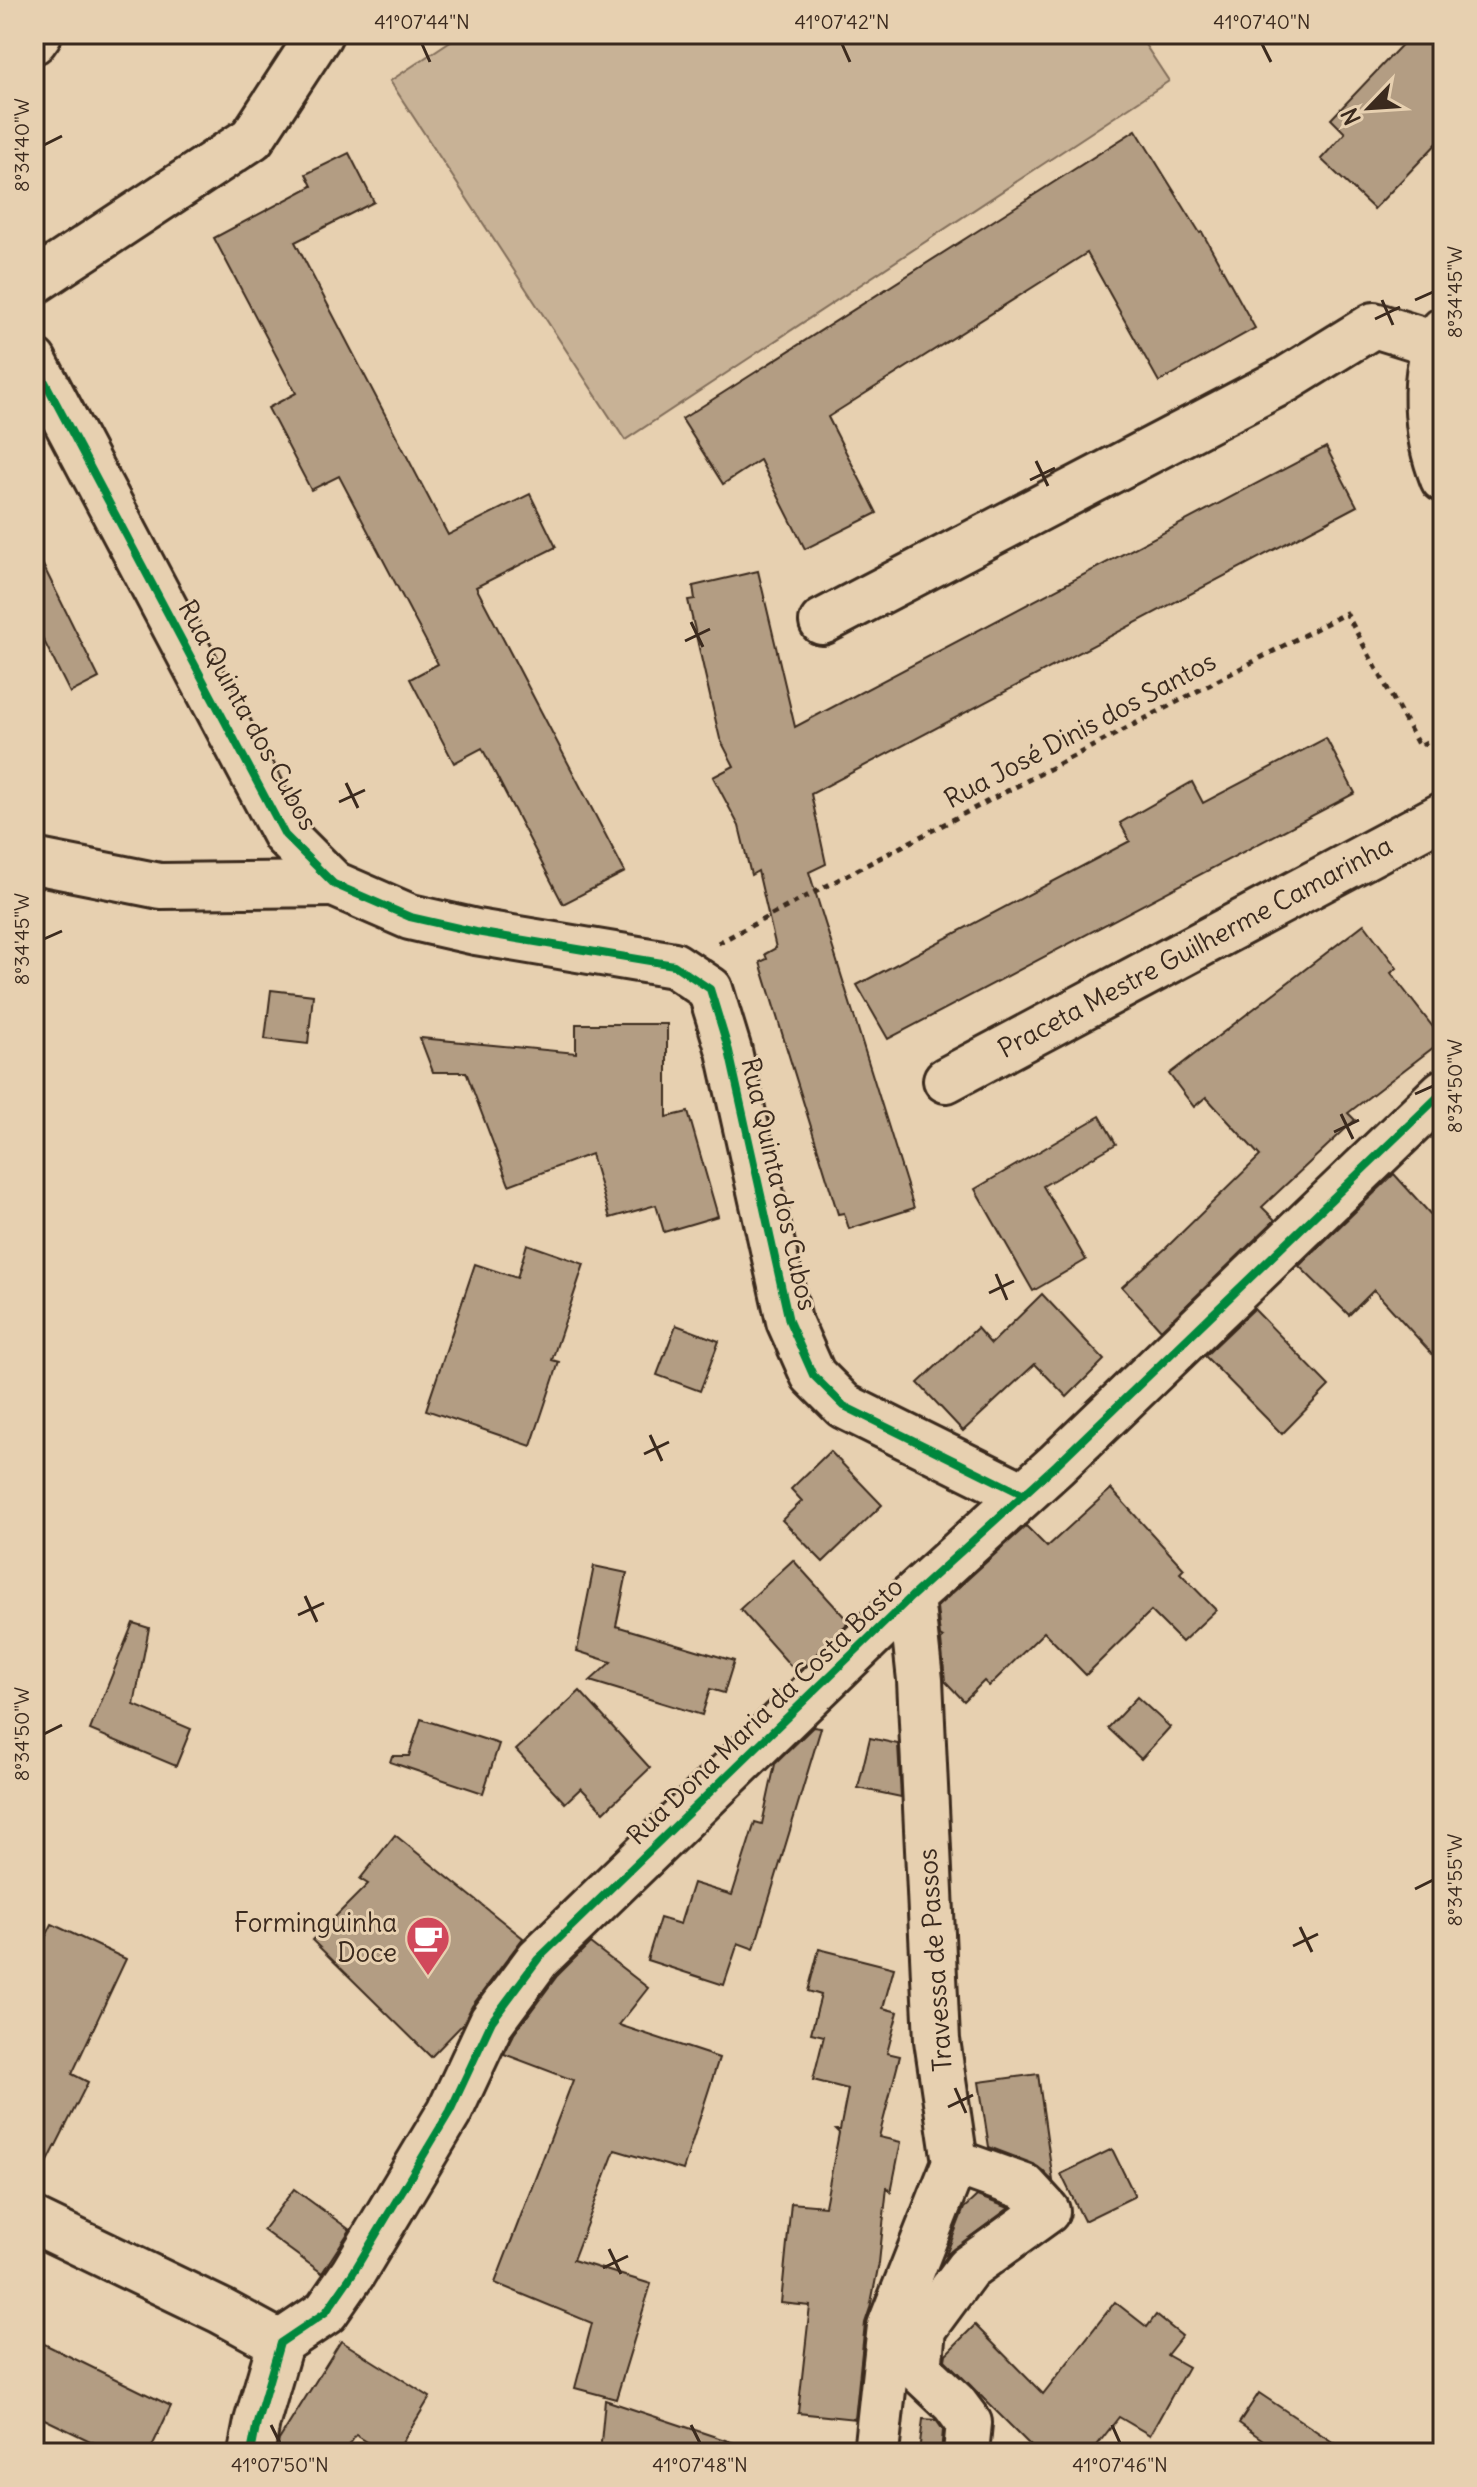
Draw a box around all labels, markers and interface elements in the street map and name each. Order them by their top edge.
text: 41°07'44"N [374,9,470,34]
text: 41°07'42"N [794,9,890,34]
text: 41°07'40"N [1213,9,1311,34]
north arrow [1329,68,1409,148]
text: 8°34'40"W [9,98,34,192]
text: N [1335,104,1367,129]
text: 8°34'45"W [1442,246,1467,338]
street label: Rua Quinta dos Cubos [171,594,325,836]
street label: Rua José Dinis dos Santos [938,644,1221,815]
street label: Praceta Mestre Guilherme Camarinha [992,828,1398,1065]
text: 8°34'45"W [9,893,34,985]
text: 8°34'50"W [1442,1039,1467,1133]
street label: Rua Quinta dos Cubos [734,1054,825,1313]
street label: Rua Dona Maria da Costa Basto [620,1570,910,1851]
text: 8°34'50"W [9,1687,34,1781]
text: 8°34'55"W [1442,1834,1467,1926]
street label: Travessa de Passos [910,1847,959,2073]
place label: Forminguinha Doce [234,1906,397,1969]
cafe icon: Forminguinha Doce [404,1914,452,1977]
text: 41°07'50"N [231,2452,329,2477]
text: 41°07'48"N [652,2452,748,2477]
text: 41°07'46"N [1072,2452,1168,2477]

